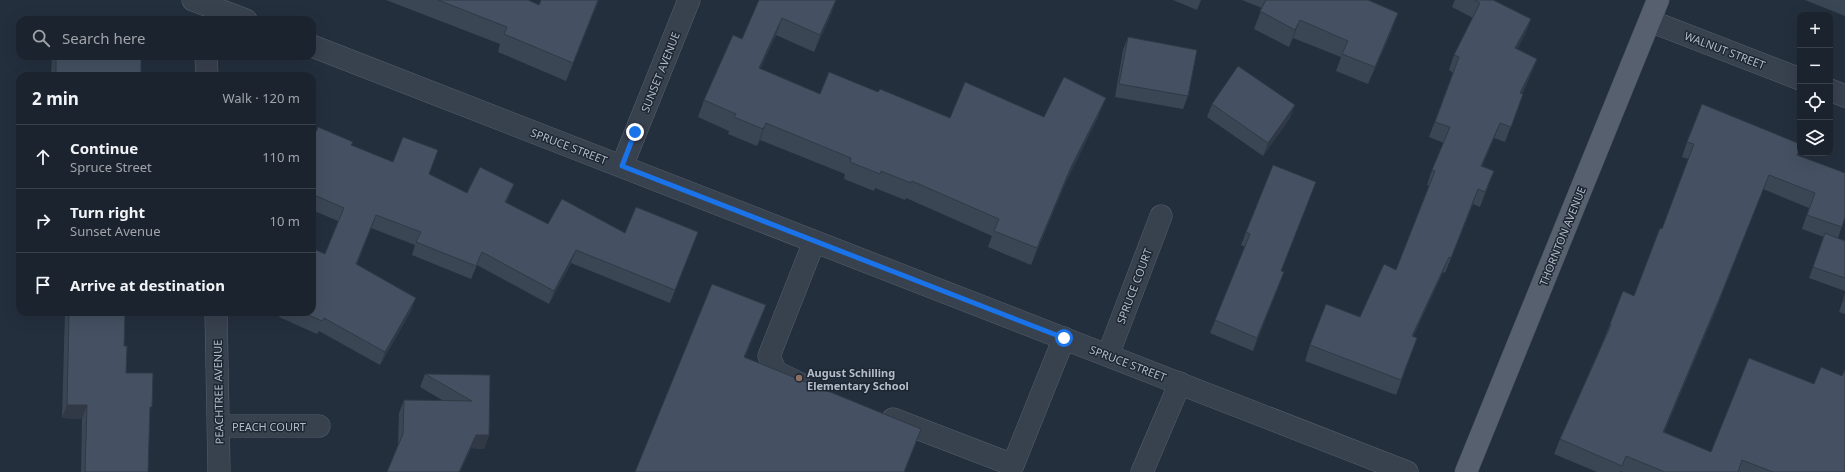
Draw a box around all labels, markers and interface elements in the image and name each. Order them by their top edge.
map controls [1797,12,1833,156]
button: + [1797,12,1833,48]
search box [16,16,316,60]
icon: search [30,27,52,49]
text: Search here [62,28,145,48]
street label: WALNUT STREET [1682,28,1768,72]
street label: SUNSET AVENUE [637,30,683,114]
button: − [1797,48,1833,84]
button: locate [1797,84,1833,120]
text: 2 min [32,87,79,110]
text: Walk · 120 m [222,89,300,107]
button: layers [1797,120,1833,156]
route end [626,123,644,141]
street label: SPRUCE STREET [529,125,609,167]
text: Continue [70,138,138,158]
icon: ahead [32,146,54,168]
text: 110 m [262,148,300,166]
text: Spruce Street [70,158,152,176]
street label: THORNTON AVENUE [1535,184,1589,288]
text: Turn right [70,202,145,222]
icon: right [32,210,54,232]
text: 10 m [270,212,300,230]
text: Sunset Avenue [70,222,160,240]
street label: SPRUCE COURT [1113,246,1155,326]
icon: arrive [32,274,54,296]
text: Arrive at destination [70,275,225,295]
route start [1055,329,1073,347]
street label: PEACHTREE AVENUE [210,340,226,444]
street label: SPRUCE STREET [1088,342,1168,384]
place label: August Schilling Elementary School [807,365,909,393]
marker: August Schilling Elementary School [794,373,804,383]
street label: PEACH COURT [232,419,306,434]

